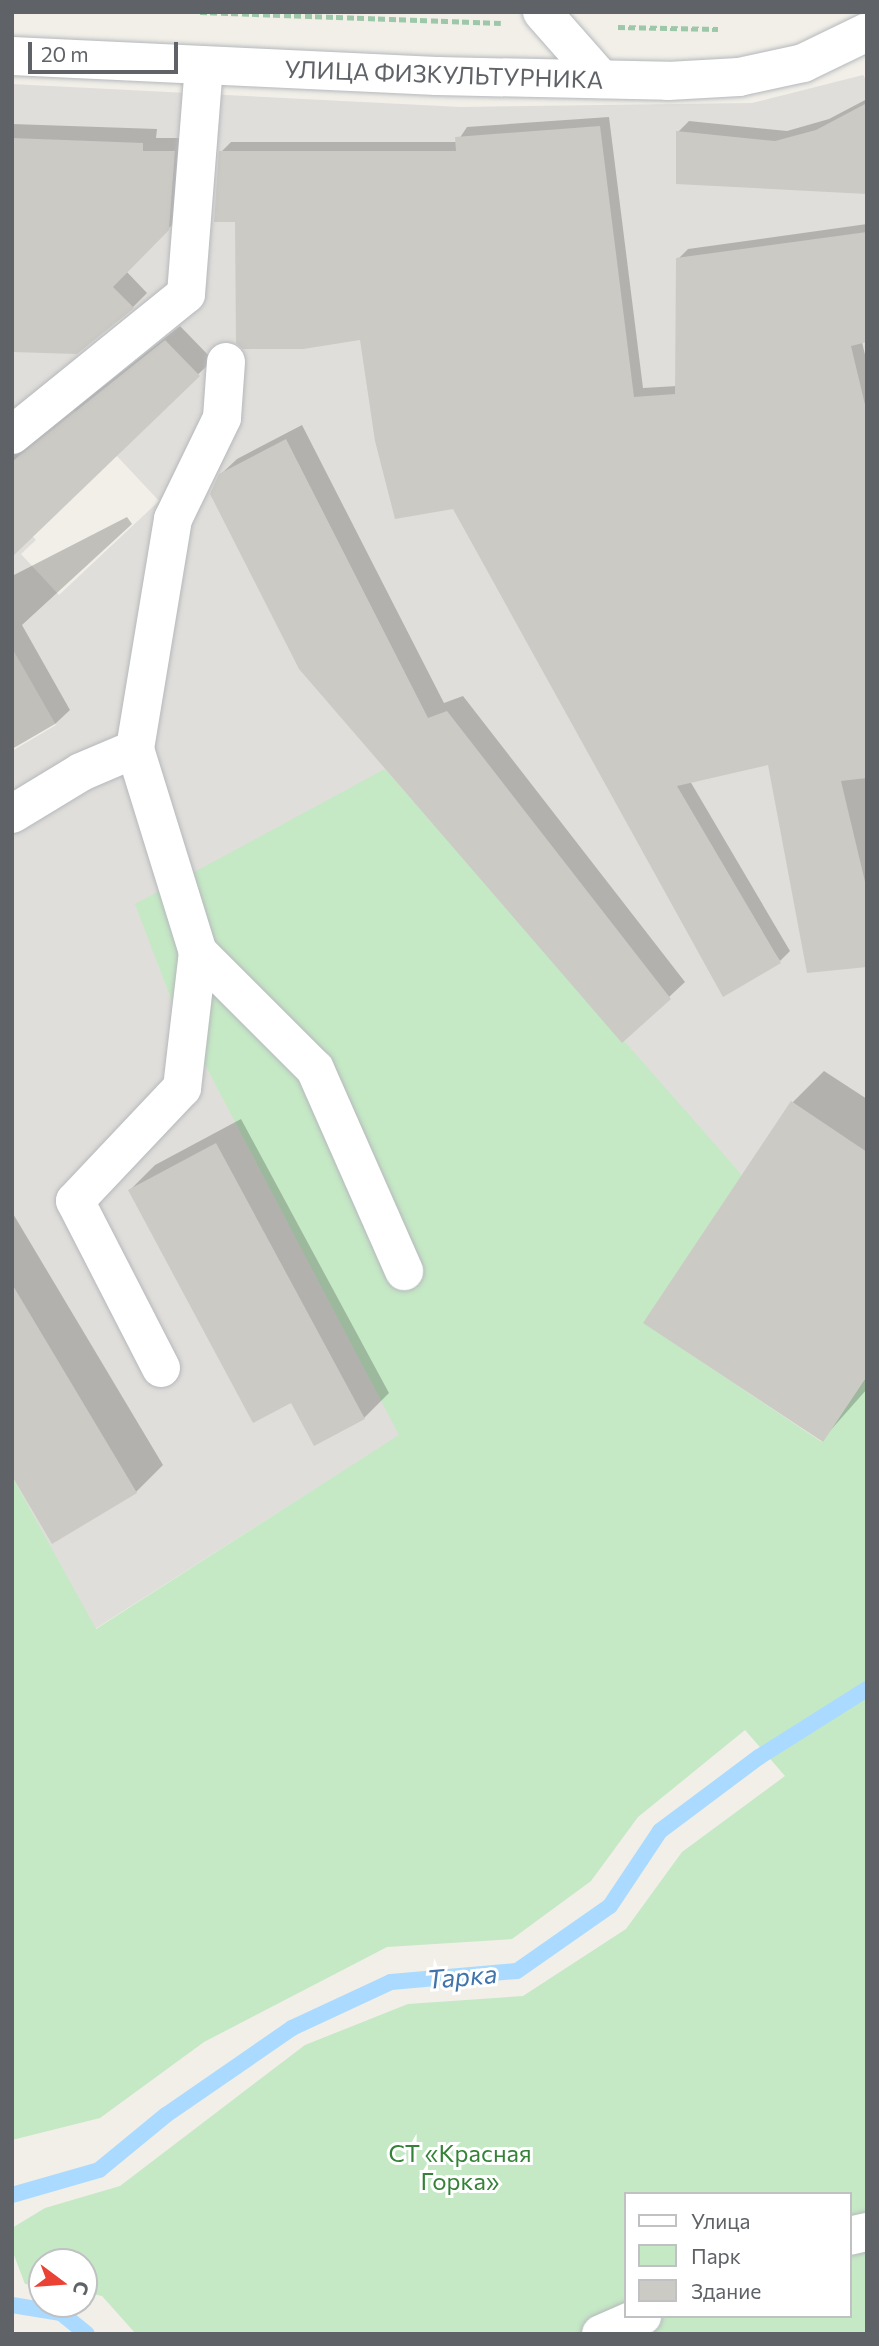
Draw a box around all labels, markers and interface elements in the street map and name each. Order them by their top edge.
scale bar [32,28,182,72]
text: 20 m [41,41,89,66]
street label: УЛИЦА ФИЗКУЛЬТУРНИКА [284,54,604,94]
water label: Тарка [426,1957,498,1995]
park label: СТ «Красная Горка» [388,2139,532,2195]
legend [624,2192,851,2318]
text: Улица [691,2208,750,2233]
text: Парк [691,2243,741,2268]
north arrow [28,2248,98,2318]
text: Здание [691,2278,761,2303]
text: С [69,2279,95,2298]

